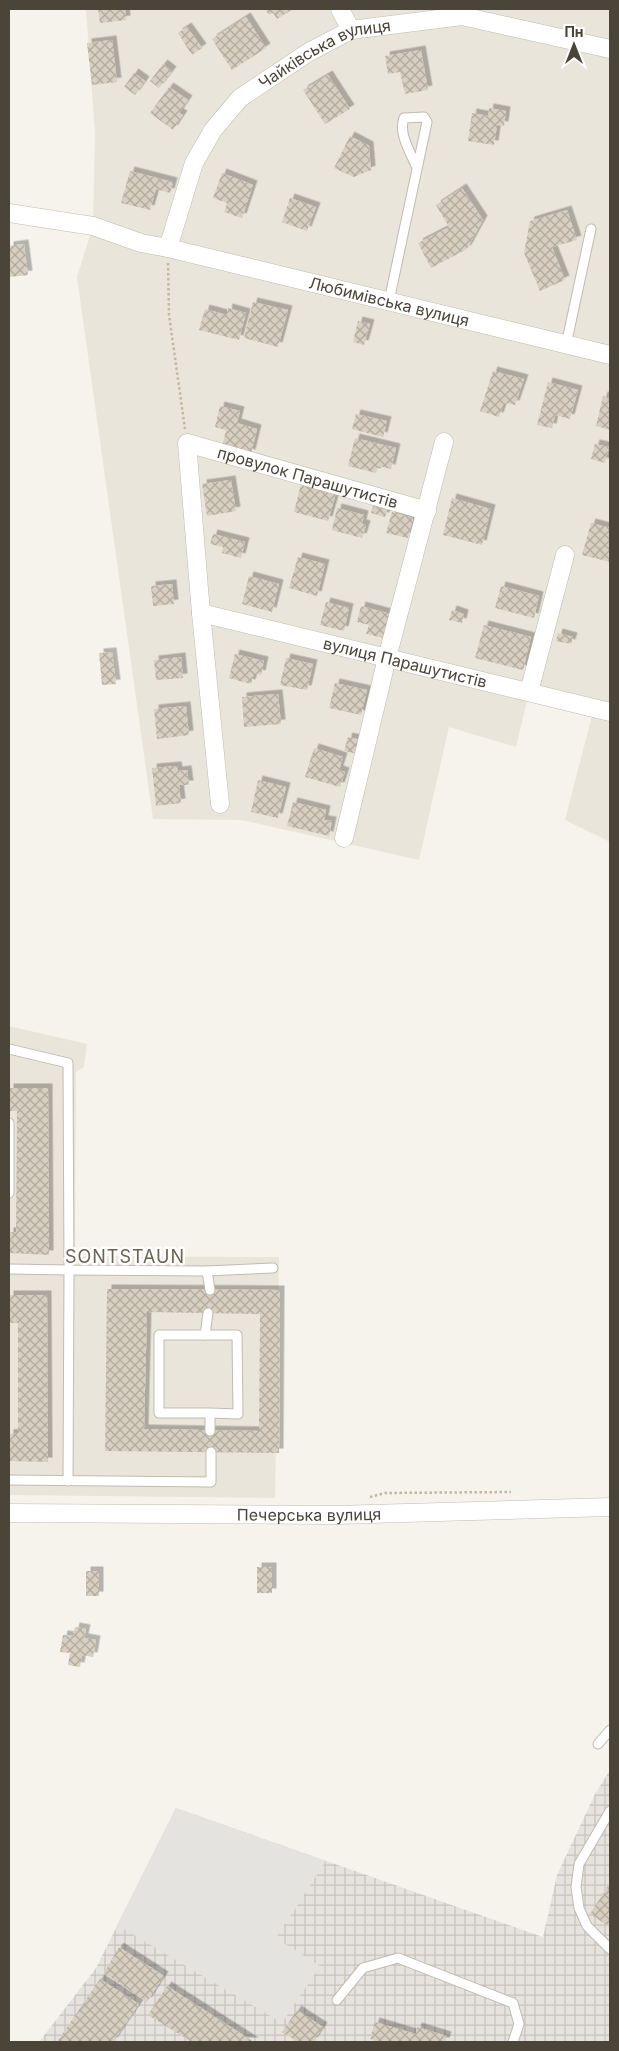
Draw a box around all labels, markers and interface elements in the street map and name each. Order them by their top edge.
street label: Чайківська вулиця [255,15,392,93]
north arrow [549,20,599,70]
text: Пн [564,23,584,40]
street label: Любимівська вулиця [307,273,471,331]
street label: провулок Парашутистів [215,442,400,512]
street label: вулиця Парашутистів [321,633,489,692]
district label: SONTSTAUN [65,1246,185,1267]
street label: Печерська вулиця [237,1504,381,1525]

